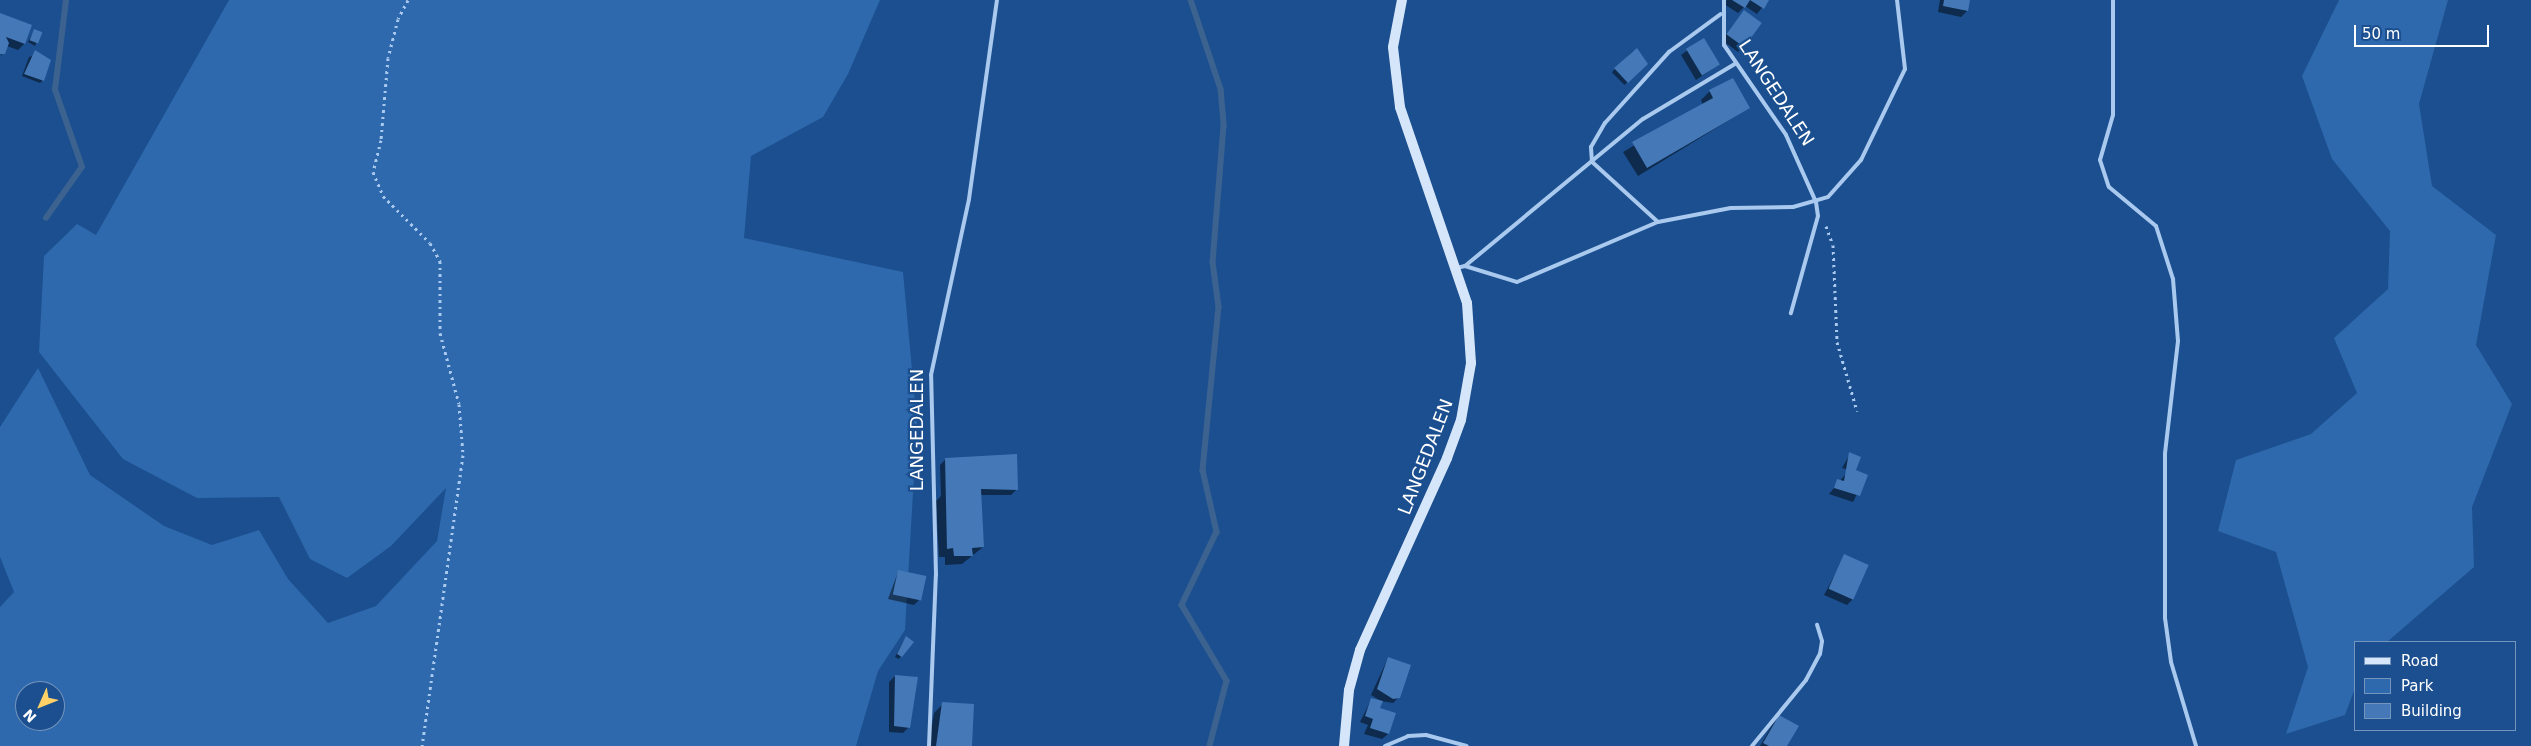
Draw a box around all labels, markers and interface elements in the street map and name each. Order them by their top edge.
scale bar [2356,15,2491,47]
text: 50 m [2362,25,2400,43]
street label: LANGEDALEN [1734,36,1818,150]
street label: LANGEDALEN [906,369,928,491]
street label: LANGEDALEN [1394,396,1458,518]
legend [2354,641,2516,731]
text: Road [2401,652,2439,670]
text: Park [2401,677,2433,695]
north arrow [15,681,65,731]
text: Building [2401,702,2462,720]
text: N [20,706,40,725]

